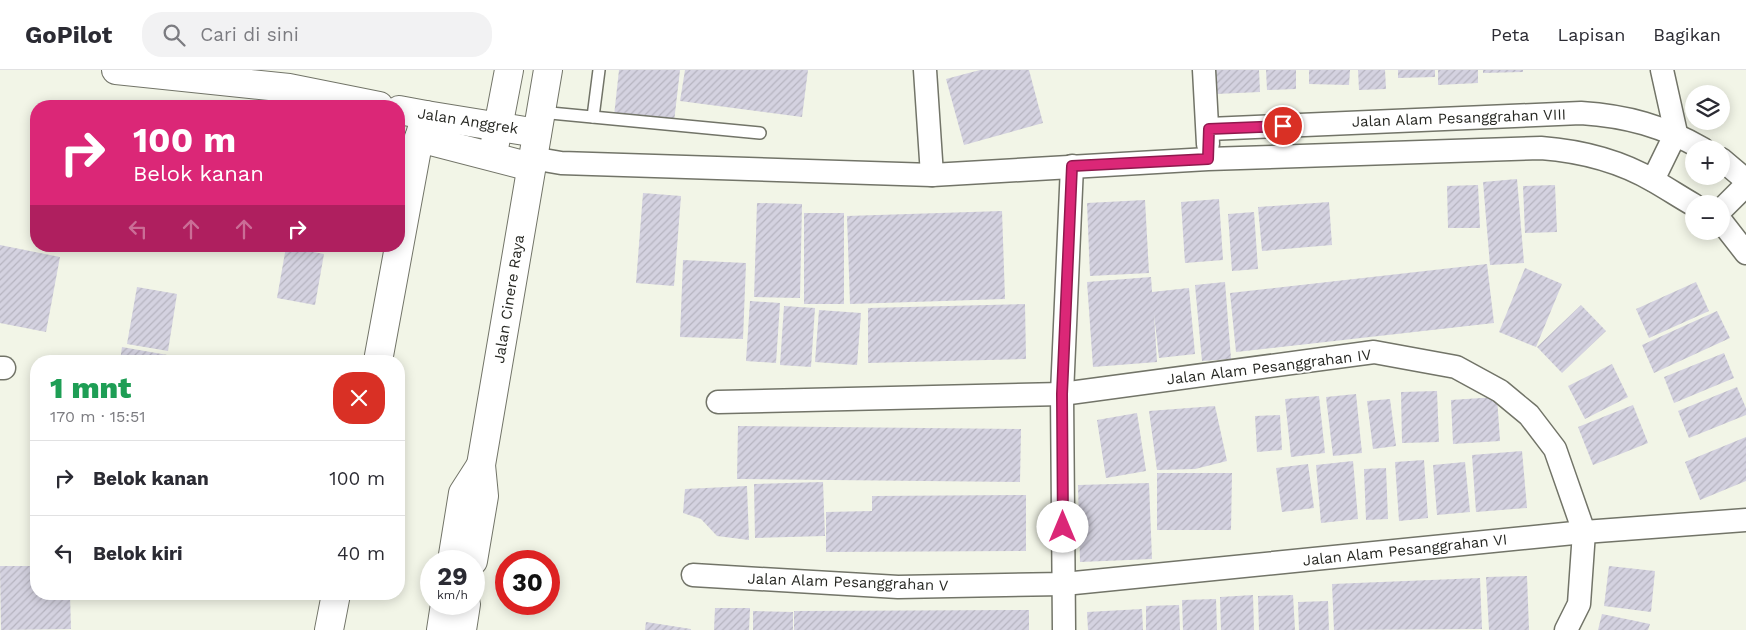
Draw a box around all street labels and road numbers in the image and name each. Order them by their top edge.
street label: Jalan Anggrek [416,104,520,138]
street label: Jalan Alam Pesanggrahan VIII [1352,105,1566,131]
street label: Jalan Cinere Raya [490,233,528,365]
street label: Jalan Alam Pesanggrahan IV [1166,345,1373,388]
street label: Jalan Alam Pesanggrahan VI [1302,530,1508,570]
street label: Jalan Alam Pesanggrahan V [747,569,949,595]

